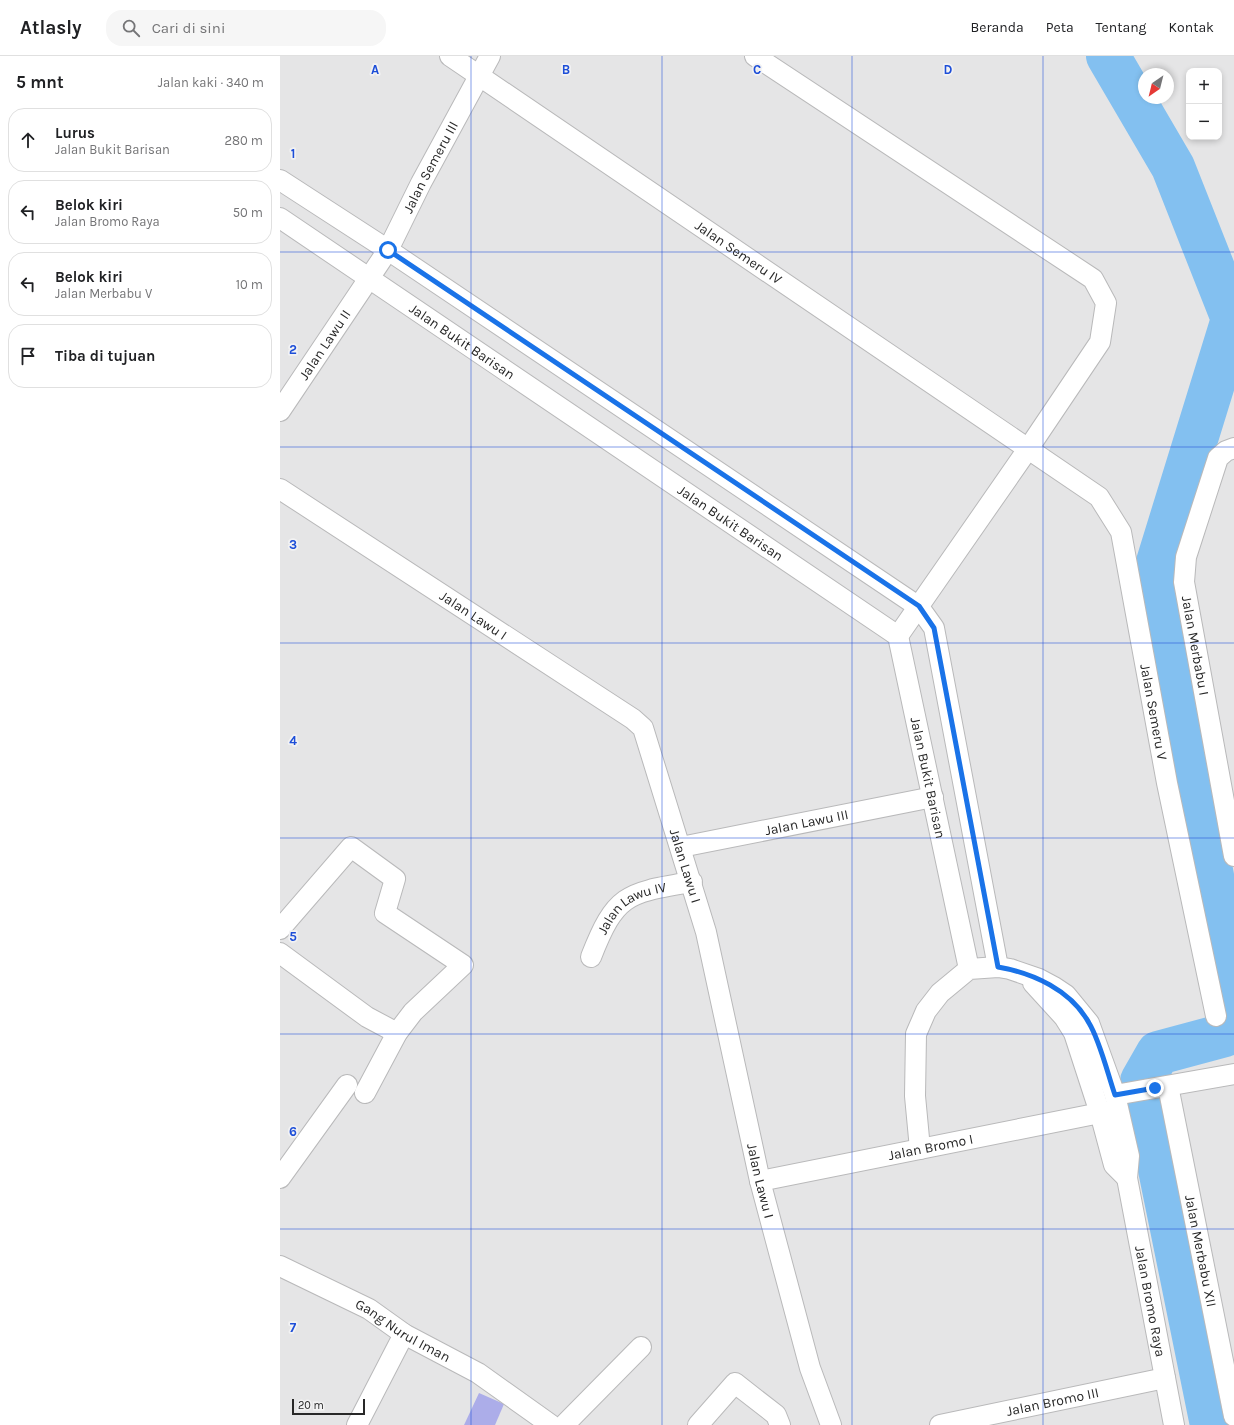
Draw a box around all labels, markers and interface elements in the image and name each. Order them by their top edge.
search box [106,10,386,46]
text: Atlasly [20,17,82,39]
icon: search [120,17,142,39]
text: Cari di sini [152,19,225,37]
text: Beranda [971,19,1024,36]
text: Peta [1046,19,1074,36]
text: Tentang [1096,19,1147,36]
text: Kontak [1169,19,1214,36]
text: A [371,62,379,77]
text: B [562,62,570,77]
text: C [753,62,761,77]
text: D [944,62,953,77]
north arrow [1138,68,1174,104]
map controls [1186,68,1222,140]
button: + [1186,68,1222,104]
text: 5 mnt [16,72,64,92]
text: Jalan kaki · 340 m [158,75,264,90]
button: − [1186,104,1222,140]
street label: Jalan Semeru III [400,118,462,216]
text: Lurus [55,124,95,142]
icon: ahead [17,129,39,151]
text: 280 m [225,133,263,148]
text: Jalan Bukit Barisan [55,142,170,157]
text: 1 [291,146,295,161]
text: Belok kiri [55,196,123,214]
icon: left [17,201,39,223]
text: 50 m [233,205,263,220]
text: Jalan Bromo Raya [55,214,160,229]
street label: Jalan Semeru IV [692,217,785,288]
route start [379,241,397,259]
text: Belok kiri [55,268,123,286]
icon: left [17,273,39,295]
text: 10 m [236,277,263,292]
text: Jalan Merbabu V [55,286,152,301]
street label: Jalan Bukit Barisan [406,300,518,383]
street label: Jalan Lawu II [295,307,355,383]
text: 2 [289,342,297,357]
icon: arrive [17,345,39,367]
text: Tiba di tujuan [55,347,155,365]
street label: Jalan Bukit Barisan [674,481,786,565]
text: 3 [289,537,297,552]
street label: Jalan Lawu I [436,587,510,644]
street label: Jalan Merbabu I [1178,595,1213,697]
street label: Jalan Semeru V [1136,663,1171,762]
street label: Jalan Bukit Barisan [907,715,949,840]
text: 4 [289,733,297,748]
street label: Jalan Lawu III [763,806,850,839]
street label: Jalan Lawu I [666,827,705,905]
street label: Jalan Lawu IV [594,879,668,937]
text: 5 [289,929,297,944]
route end [1146,1079,1164,1097]
text: 6 [289,1124,297,1139]
street label: Jalan Bromo I [887,1131,975,1164]
street label: Jalan Lawu I [743,1142,778,1220]
street label: Jalan Merbabu XII [1181,1193,1220,1308]
street label: Jalan Bromo Raya [1131,1244,1169,1358]
street label: Gang Nurul Iman [352,1296,453,1366]
text: 7 [290,1320,297,1335]
street label: Jalan Bromo III [1005,1384,1100,1420]
scale bar [292,1397,365,1416]
text: 20 m [298,1399,324,1412]

